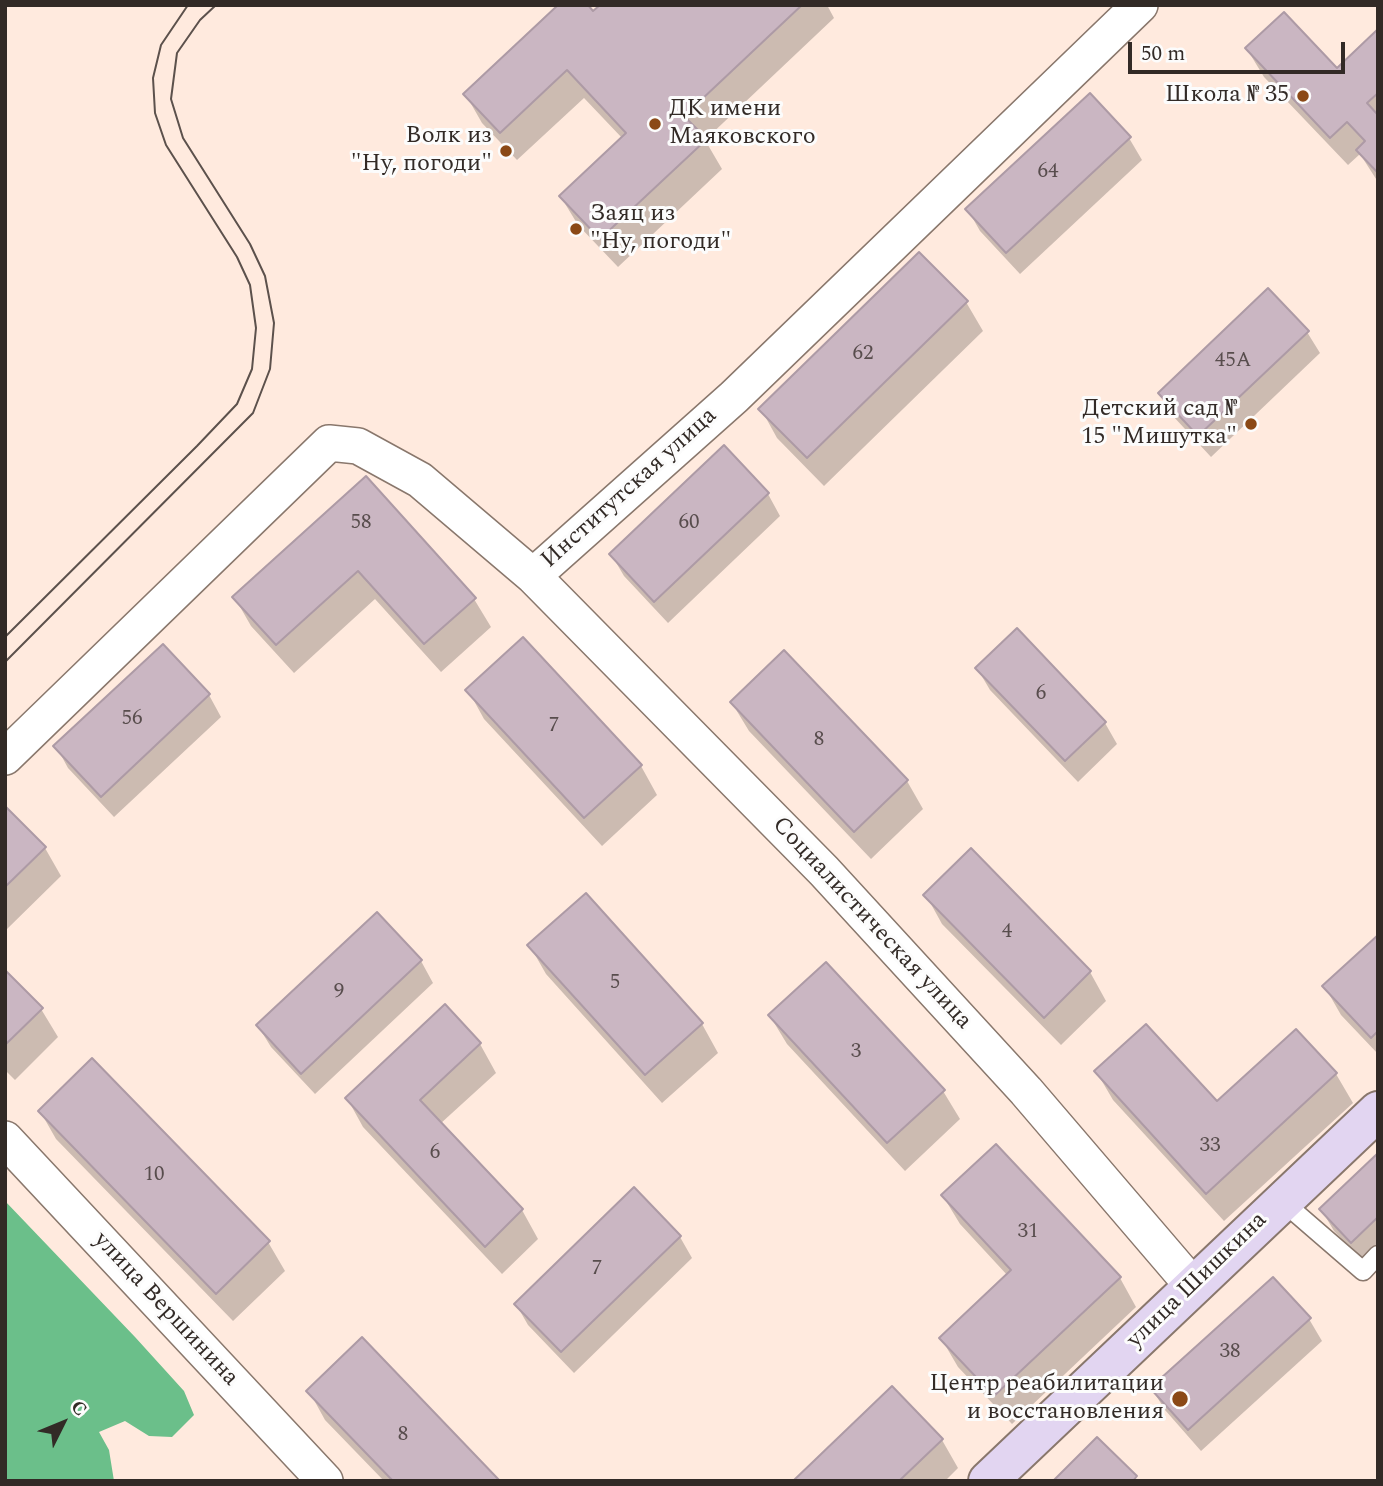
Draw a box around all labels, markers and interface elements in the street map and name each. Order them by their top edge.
scale bar [1131,28,1348,72]
text: 50 m [1141,38,1185,70]
place label: Школа № 35 [1165,82,1289,110]
marker: Школа № 35 [1295,88,1311,104]
place label: ДК имени Маяковского [669,96,816,152]
marker: ДК имени Маяковского [647,116,663,132]
place label: Волк из "Ну, погоди" [351,123,492,179]
marker: Волк из "Ну, погоди" [498,143,514,159]
house number: 64 [1038,160,1058,186]
place label: Заяц из "Ну, погоди" [590,201,731,257]
marker: Заяц из "Ну, погоди" [568,221,584,237]
house number: 62 [853,342,873,368]
house number: 45А [1215,349,1251,375]
place label: Детский сад № 15 "Мишутка" [1081,396,1237,452]
street label: Институтская улица [536,403,724,575]
marker: Детский сад № 15 "Мишутка" [1243,416,1259,432]
house number: 58 [351,511,371,537]
house number: 60 [679,511,699,537]
house number: 6 [1036,682,1046,708]
house number: 56 [122,707,142,733]
house number: 7 [549,714,559,740]
house number: 8 [814,728,824,754]
street label: Социалистическая улица [765,812,977,1036]
house number: 4 [1002,920,1012,946]
house number: 5 [610,971,620,997]
house number: 9 [334,980,344,1006]
house number: 3 [851,1040,861,1066]
house number: 33 [1200,1134,1220,1160]
house number: 6 [430,1141,440,1167]
house number: 10 [144,1163,164,1189]
street label: улица Шишкина [1122,1207,1274,1355]
house number: 31 [1018,1220,1038,1246]
street label: улица Вершинина [86,1227,244,1393]
house number: 7 [592,1257,602,1283]
house number: 38 [1220,1340,1240,1366]
place label: Центр реабилитации и восстановления [929,1371,1164,1427]
north arrow [28,1388,98,1458]
marker: Центр реабилитации и восстановления [1170,1389,1190,1409]
text: С [64,1394,94,1423]
house number: 8 [398,1423,408,1449]

